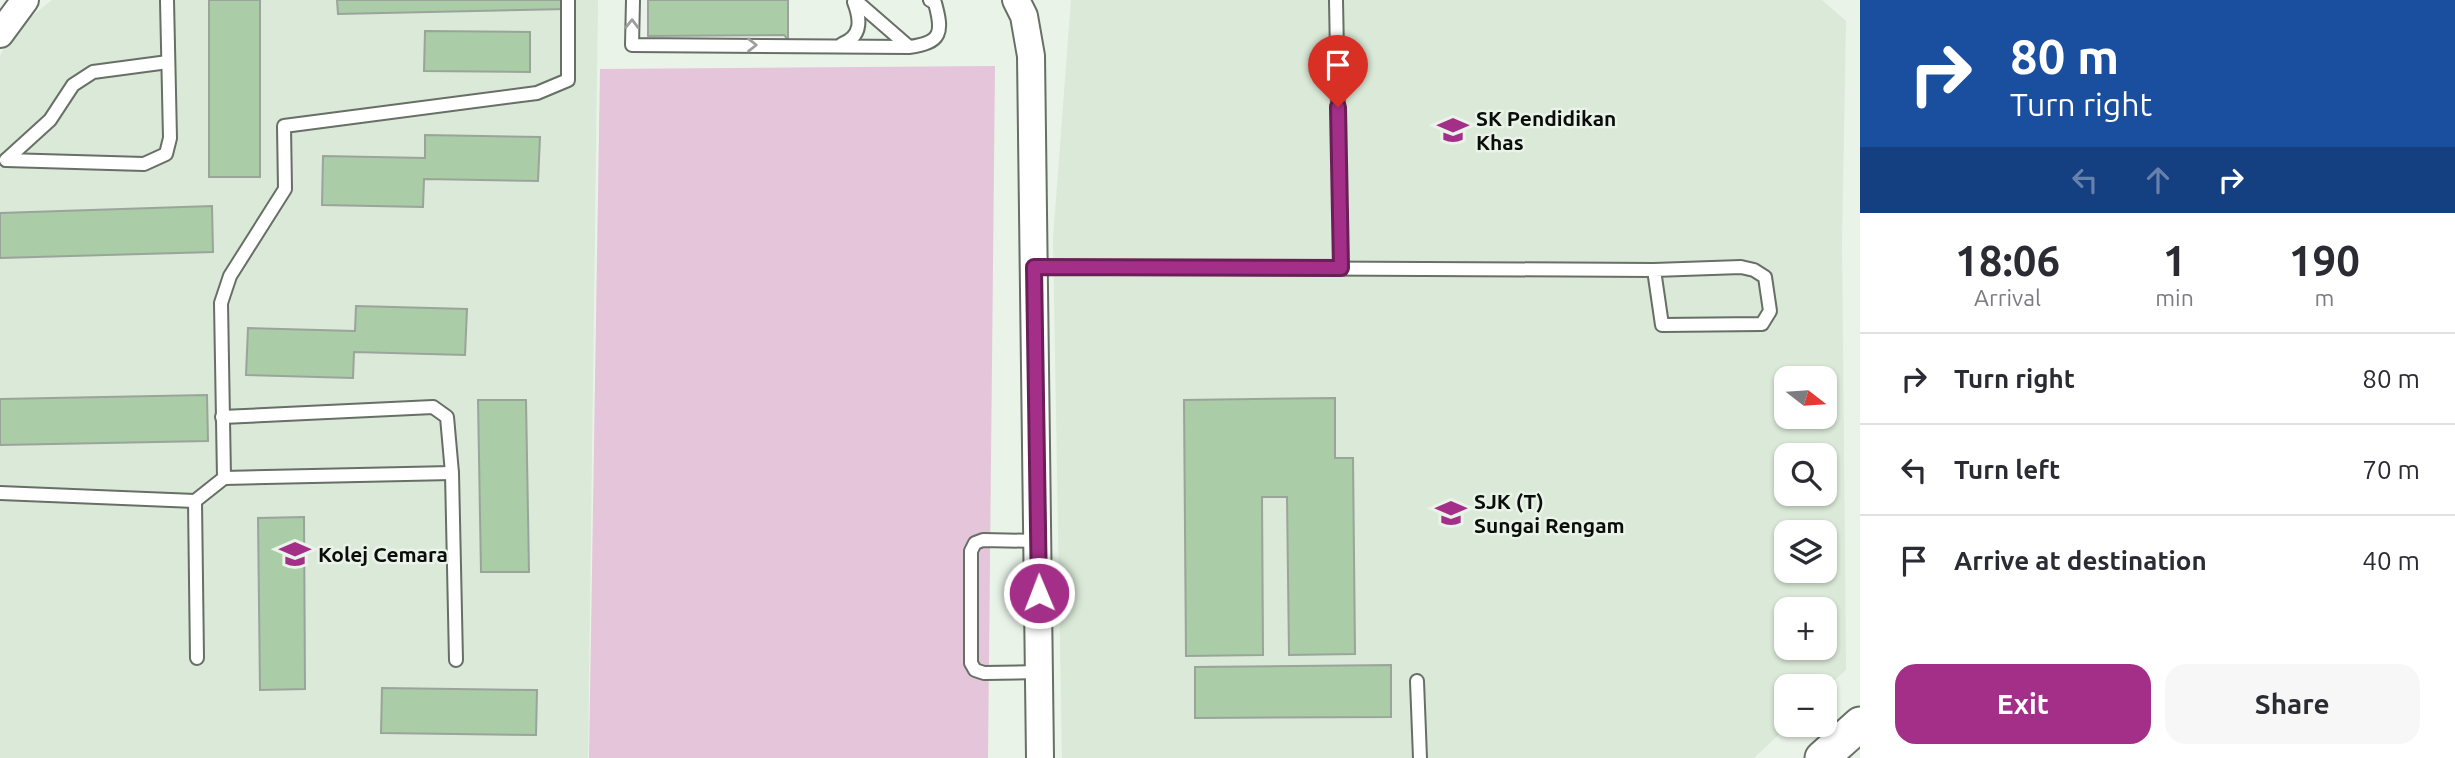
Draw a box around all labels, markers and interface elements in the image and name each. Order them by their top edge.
one-way arrow [624,18,640,29]
icon: right [1895,28,1986,119]
text: 80 m [2010,28,2119,83]
pin [1308,35,1368,107]
one-way arrow [747,37,758,53]
icon: arrive [1319,46,1357,84]
text: Turn right [2010,86,2152,122]
place label: SK Pendidikan Khas [1476,106,1616,154]
school or university icon: SK Pendidikan Khas [1436,113,1470,147]
icon: left [2066,161,2104,199]
icon: ahead [2139,161,2177,199]
icon: right [2212,161,2250,199]
text: 18:06 [1955,237,2060,284]
text: 1 [2163,237,2186,284]
text: 190 [2289,237,2360,284]
text: Arrival [1974,285,2041,310]
text: min [2155,285,2194,310]
text: m [2314,285,2334,310]
icon: right [1895,360,1933,398]
text: Turn right [1954,364,2075,393]
text: 80 m [2362,364,2420,393]
north arrow [1774,366,1838,429]
map controls [1774,366,1837,737]
button: search [1774,443,1837,506]
icon: left [1895,451,1933,489]
text: Turn left [1954,455,2060,484]
text: 70 m [2362,455,2420,484]
place label: SJK (T) Sungai Rengam [1474,489,1625,537]
school or university icon: SJK (T) Sungai Rengam [1434,496,1468,530]
button: layers [1774,520,1837,583]
school or university icon: Kolej Cemara [278,537,312,571]
place label: Kolej Cemara [318,542,448,566]
icon: arrive [1895,542,1933,580]
text: Arrive at destination [1954,546,2207,575]
text: 40 m [2362,546,2420,575]
position arrow [1002,556,1076,630]
button: + [1774,597,1837,660]
button: Exit [1895,664,2151,744]
button: Share [2165,664,2420,744]
button: − [1774,674,1837,737]

